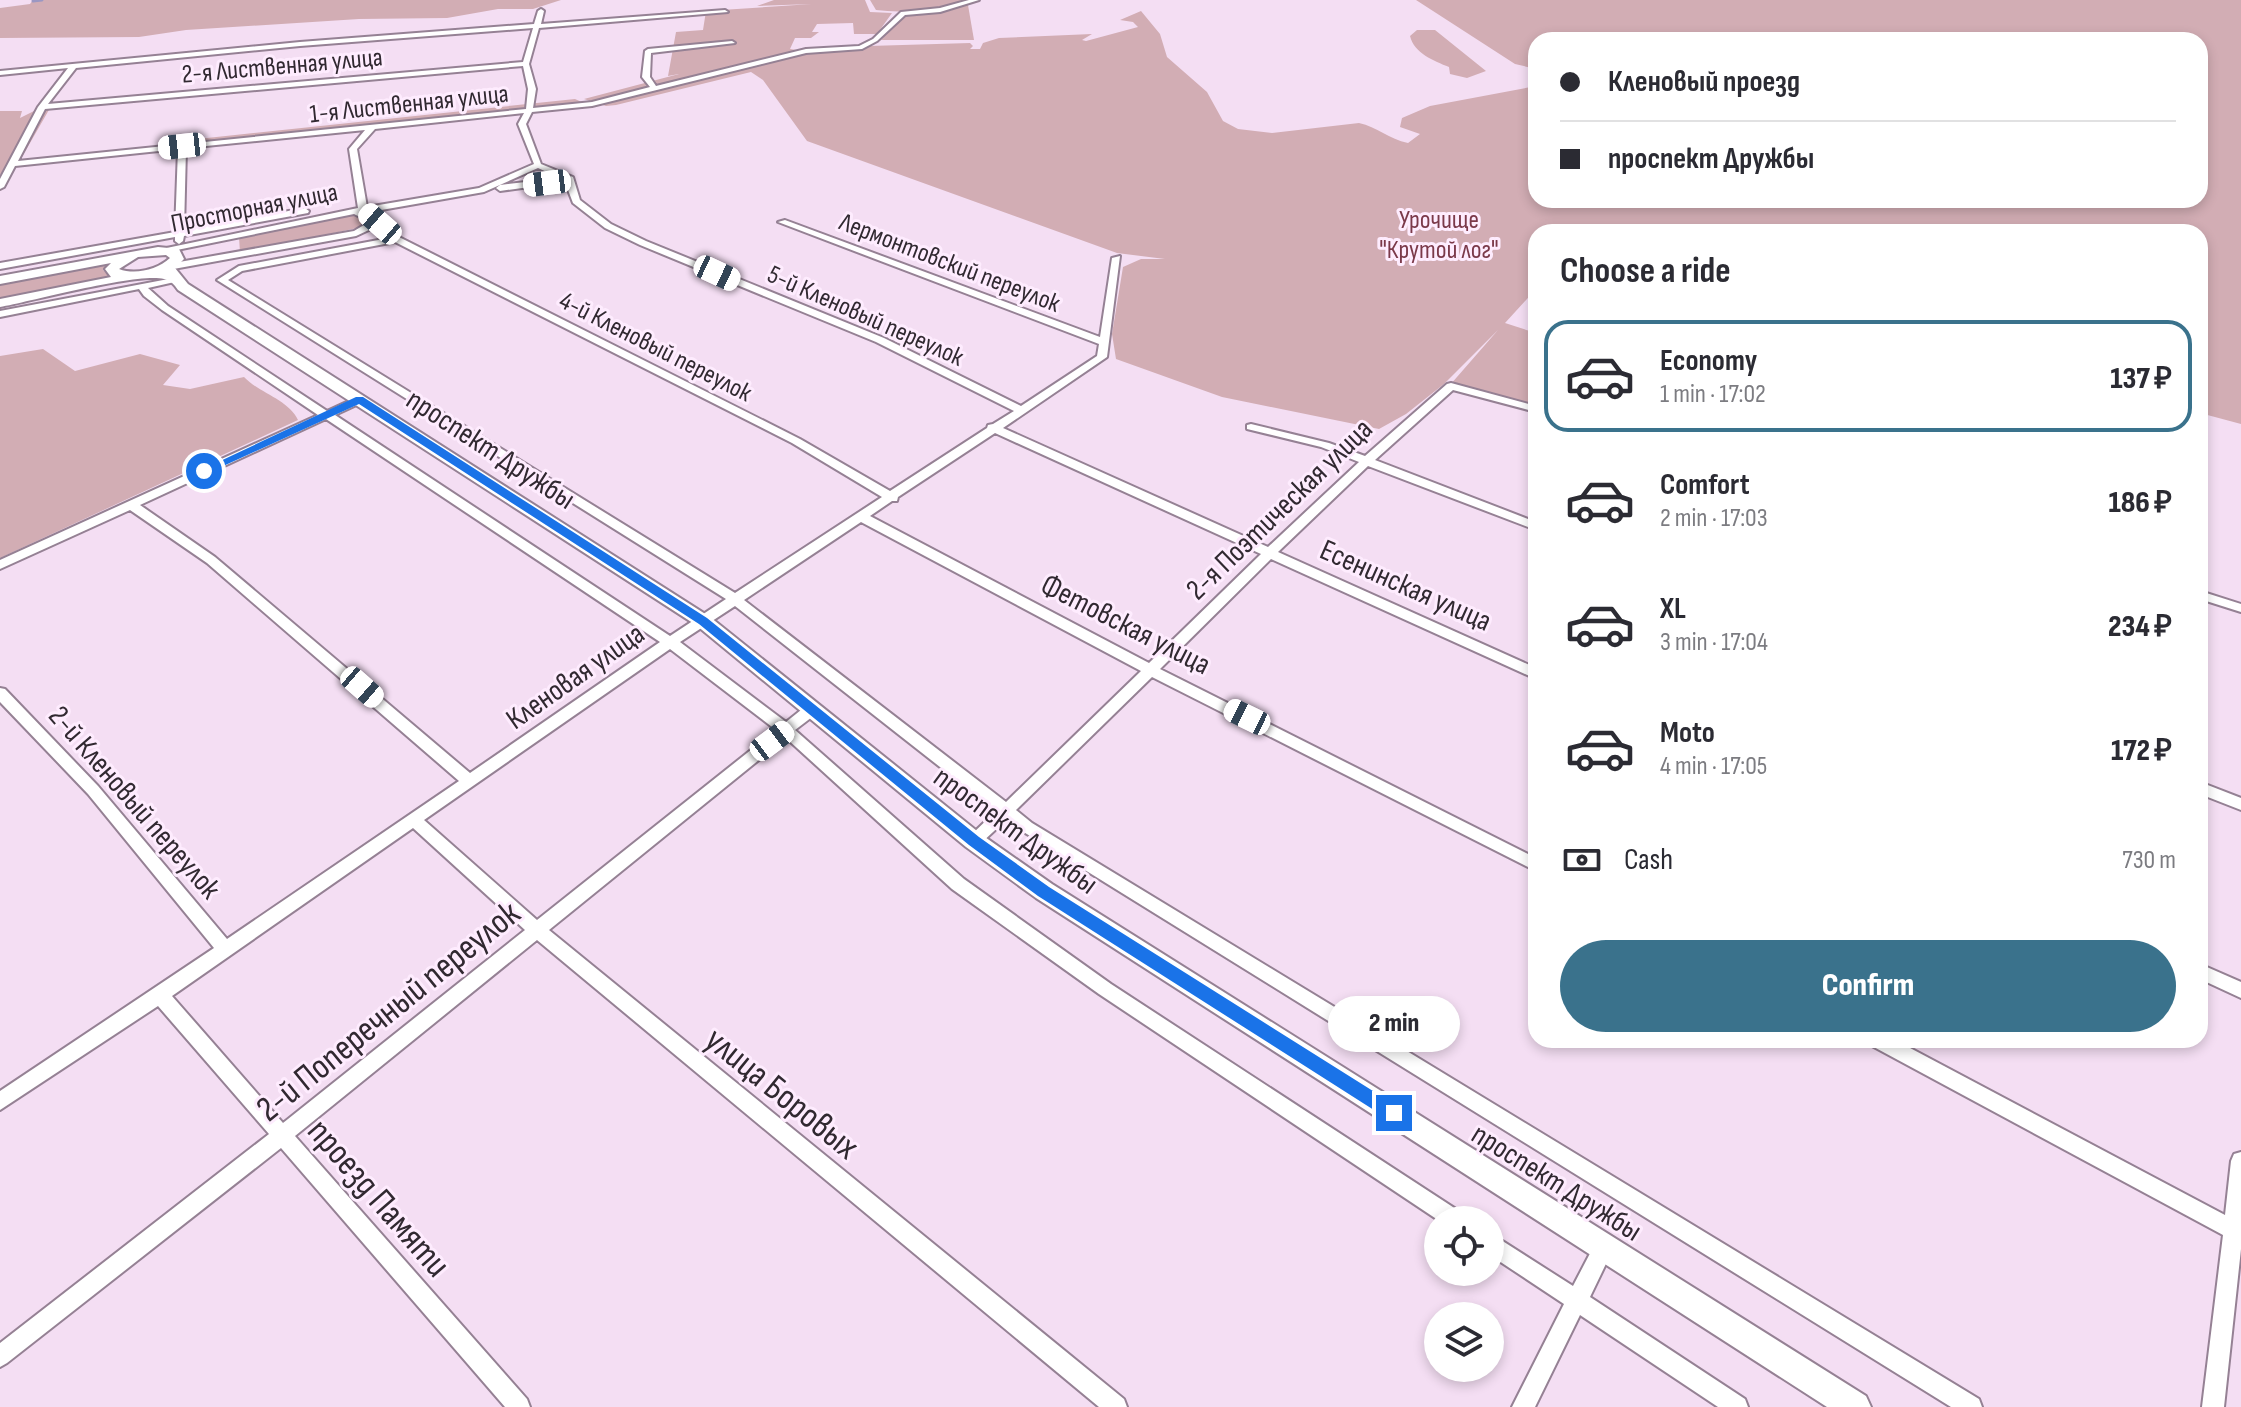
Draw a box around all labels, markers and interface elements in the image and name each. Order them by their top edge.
street label: 2-я Лиственная улица [180,42,384,91]
text: Кленовый проезд [1608,64,1800,100]
street label: 1-я Лиственная улица [308,79,510,130]
car [157,132,207,160]
text: проспект Дружбы [1608,141,1814,177]
car [522,168,572,198]
street label: Просторная улица [168,177,340,240]
car [354,199,406,249]
park label: Урочище "Крутой лог" [1379,205,1499,266]
street label: Лермонтовский переулок [834,207,1064,320]
text: Choose a ride [1560,250,1731,293]
car [690,252,744,294]
street label: 5-й Кленовый переулок [763,259,968,374]
street label: 4-й Кленовый переулок [554,285,757,409]
icon: car [1564,340,1636,412]
text: Economy [1660,343,1757,379]
text: 137 ₽ [2110,361,2172,397]
text: 1 min · 17:02 [1660,379,1766,410]
street label: проспект Дружбы [399,382,582,518]
street label: 2-я Поэтическая улица [1179,412,1380,608]
route start [186,453,222,489]
icon: car [1564,464,1636,536]
text: Comfort [1660,467,1750,503]
text: 186 ₽ [2108,485,2172,521]
text: 2 min · 17:03 [1660,503,1768,534]
street label: Есенинская улица [1314,532,1497,640]
street label: Фетовская улица [1035,567,1216,683]
icon: car [1564,588,1636,660]
text: XL [1660,591,1686,627]
text: 234 ₽ [2108,609,2172,645]
street label: Кленовая улица [499,616,652,738]
text: 3 min · 17:04 [1660,627,1768,658]
car [336,662,388,712]
car [1220,696,1274,738]
street label: 2-й Кленовый переулок [41,699,228,907]
icon: car [1564,712,1636,784]
text: Moto [1660,715,1715,751]
car [746,717,798,765]
text: 172 ₽ [2111,733,2172,769]
text: 4 min · 17:05 [1660,751,1767,782]
street label: проспект Дружбы [926,759,1104,902]
icon: cash [1560,838,1604,882]
text: Cash [1624,842,1673,878]
text: 730 m [2122,845,2176,876]
street label: 2-й Поперечный переулок [248,892,529,1131]
button: Confirm [1560,940,2176,1032]
callout: 2 min [1328,997,1460,1053]
text: 2 min [1369,1008,1419,1039]
street label: улица Боровых [696,1019,867,1169]
route end [1376,1095,1412,1131]
street label: проезд Памяти [298,1111,458,1286]
street label: проспект Дружбы [1465,1116,1648,1249]
map controls [1424,1206,1504,1382]
button: locate [1424,1206,1504,1286]
button: layers [1424,1302,1504,1382]

